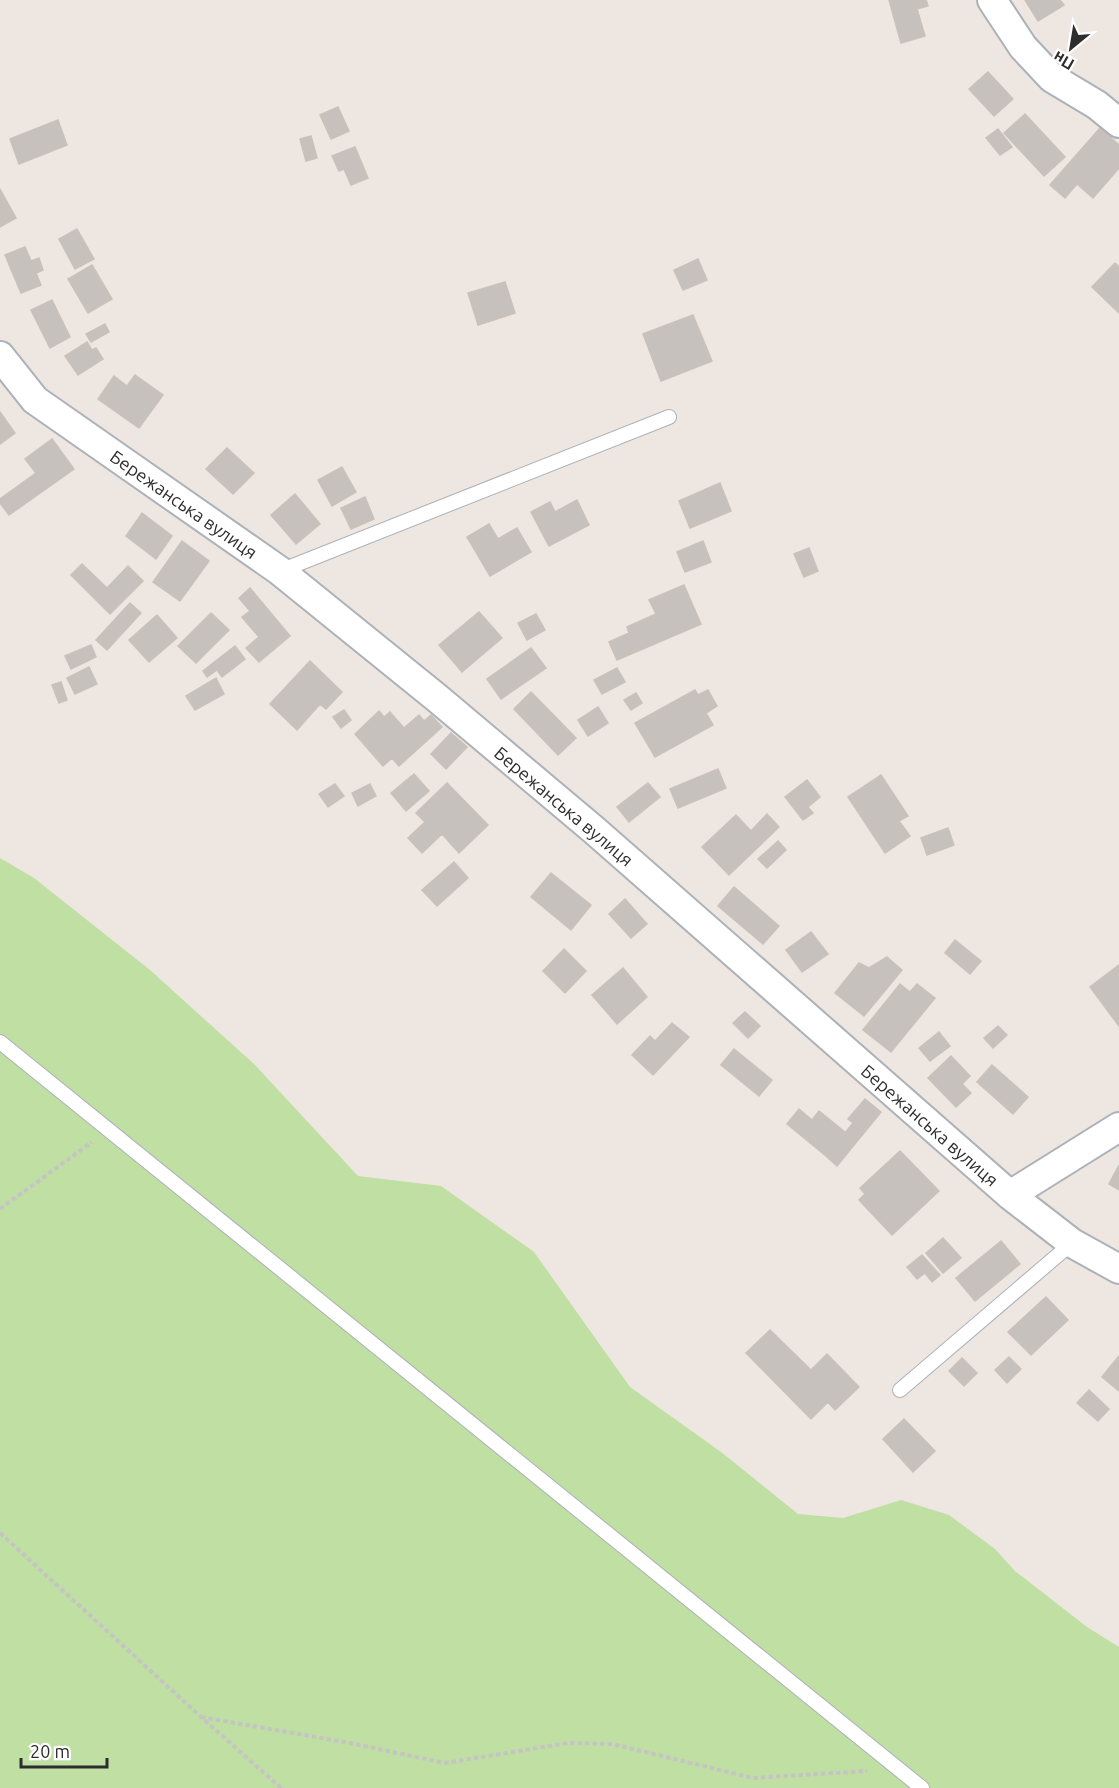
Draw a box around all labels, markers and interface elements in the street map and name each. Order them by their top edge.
north arrow [1041,18,1101,78]
text: Пн [1050,48,1077,74]
street label: Бережанська вулиця [107,446,261,562]
street label: Бережанська вулиця [491,742,637,870]
street label: Бережанська вулиця [858,1060,1002,1190]
scale bar [21,1731,106,1769]
text: 20 m [30,1741,70,1761]

